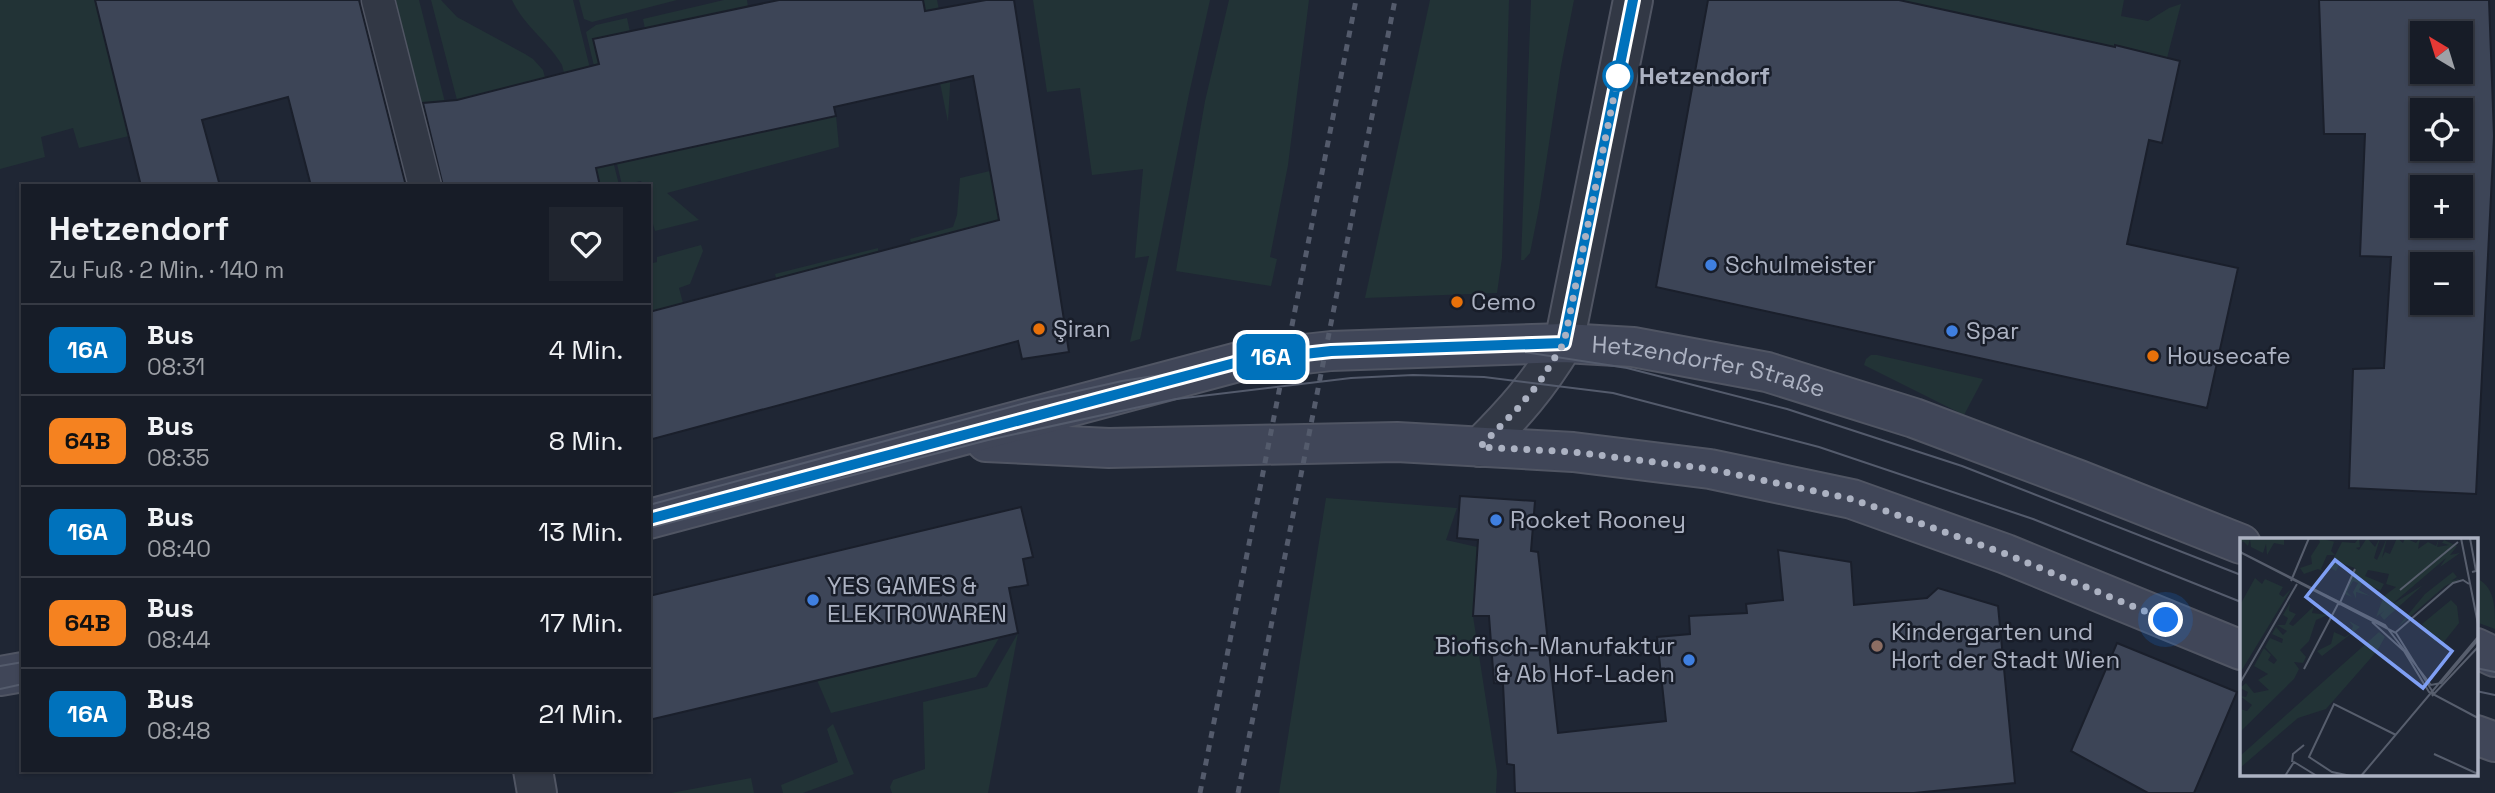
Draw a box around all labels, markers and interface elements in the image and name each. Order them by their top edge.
north arrow [2410,21,2473,84]
map controls [2410,21,2473,315]
place label: Hetzendorf [1639,60,1770,91]
marker: Hetzendorf [1603,61,1633,91]
button: locate [2410,98,2473,161]
button: + [2410,175,2473,238]
button: heart [549,207,623,281]
text: Hetzendorf [49,208,229,250]
place label: Schulmeister [1725,249,1876,280]
button: − [2410,252,2473,315]
text: Zu Fuß · 2 Min. · 140 m [49,255,284,285]
marker: Schulmeister [1703,257,1719,273]
place label: Cemo [1471,286,1536,317]
marker: Cemo [1449,294,1465,310]
place label: Şiran [1053,313,1111,344]
place label: Spar [1966,315,2019,346]
text: Bus [147,318,194,352]
marker: Şiran [1031,321,1047,337]
marker: Spar [1944,323,1960,339]
street label: Hetzendorfer Straße [1591,329,1829,404]
text: 4 Min. [549,333,623,367]
text: 16A [67,334,108,365]
line badge: 16A [1231,334,1311,380]
place label: Housecafe [2167,340,2291,371]
text: 16A [1251,341,1291,372]
marker: Housecafe [2145,348,2161,364]
text: 08:31 [147,352,205,382]
text: Bus [147,409,194,443]
text: 8 Min. [549,424,623,458]
text: 64B [64,425,111,456]
text: 08:35 [147,443,210,473]
text: Bus [147,500,194,534]
place label: Rocket Rooney [1510,504,1686,535]
marker: Rocket Rooney [1488,512,1504,528]
text: 13 Min. [538,515,623,549]
text: 16A [67,516,108,547]
text: 08:40 [147,534,211,564]
inset map [2240,538,2478,776]
place label: YES GAMES & ELEKTROWAREN [827,570,1007,629]
text: Bus [147,591,194,625]
marker: YES GAMES & ELEKTROWAREN [805,592,821,608]
your location [2148,602,2183,637]
text: 17 Min. [539,606,623,640]
text: 64B [64,607,111,638]
place label: Kindergarten und Hort der Stadt Wien [1891,616,2120,675]
text: 08:44 [147,625,211,655]
place label: Biofisch-Manufaktur & Ab Hof-Laden [1435,630,1675,689]
marker: Kindergarten und Hort der Stadt Wien [1869,638,1885,654]
marker: Biofisch-Manufaktur & Ab Hof-Laden [1681,652,1697,668]
text: Bus [147,682,194,716]
text: 21 Min. [538,697,623,731]
text: 16A [67,698,108,729]
text: 08:48 [147,716,211,746]

